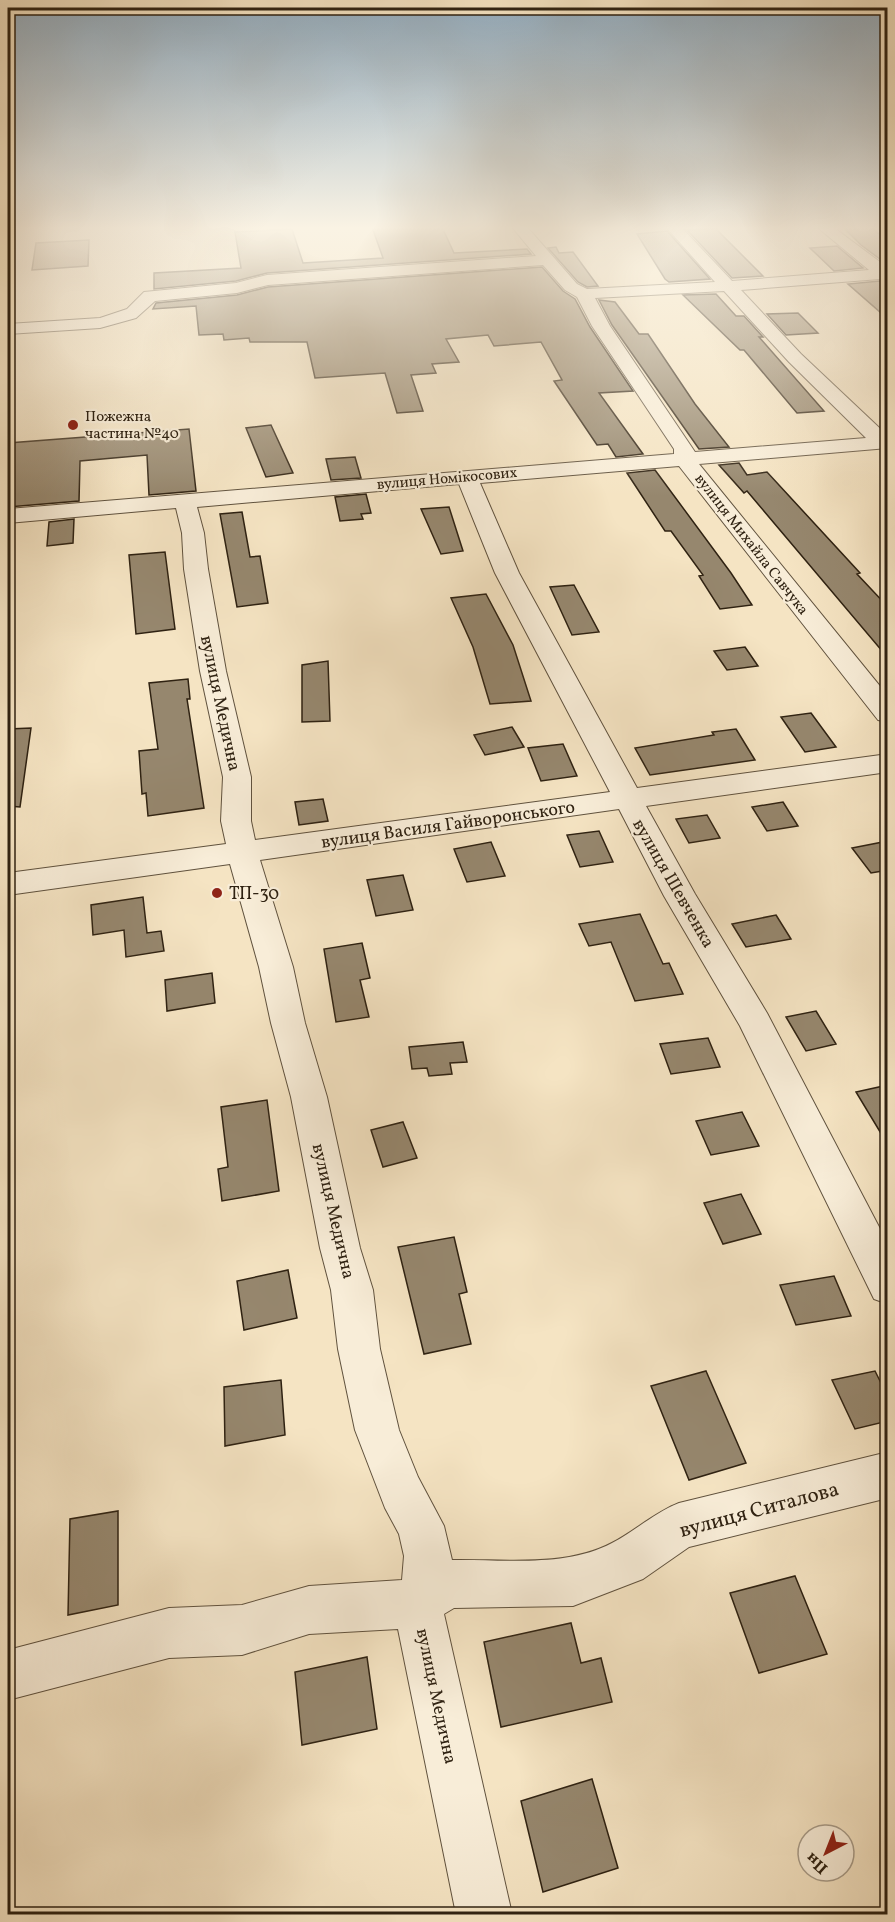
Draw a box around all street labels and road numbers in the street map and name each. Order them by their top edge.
street label: вулиця Номікосових [376,463,518,496]
street label: вулиця Михайла Савчука [689,470,813,620]
street label: вулиця Медична [193,633,246,774]
street label: вулиця Василя Гайворонського [320,795,577,856]
street label: вулиця Шевченка [625,814,720,953]
street label: вулиця Медична [305,1141,360,1282]
street label: вулиця Ситалова [676,1475,842,1546]
street label: вулиця Медична [409,1626,462,1767]

